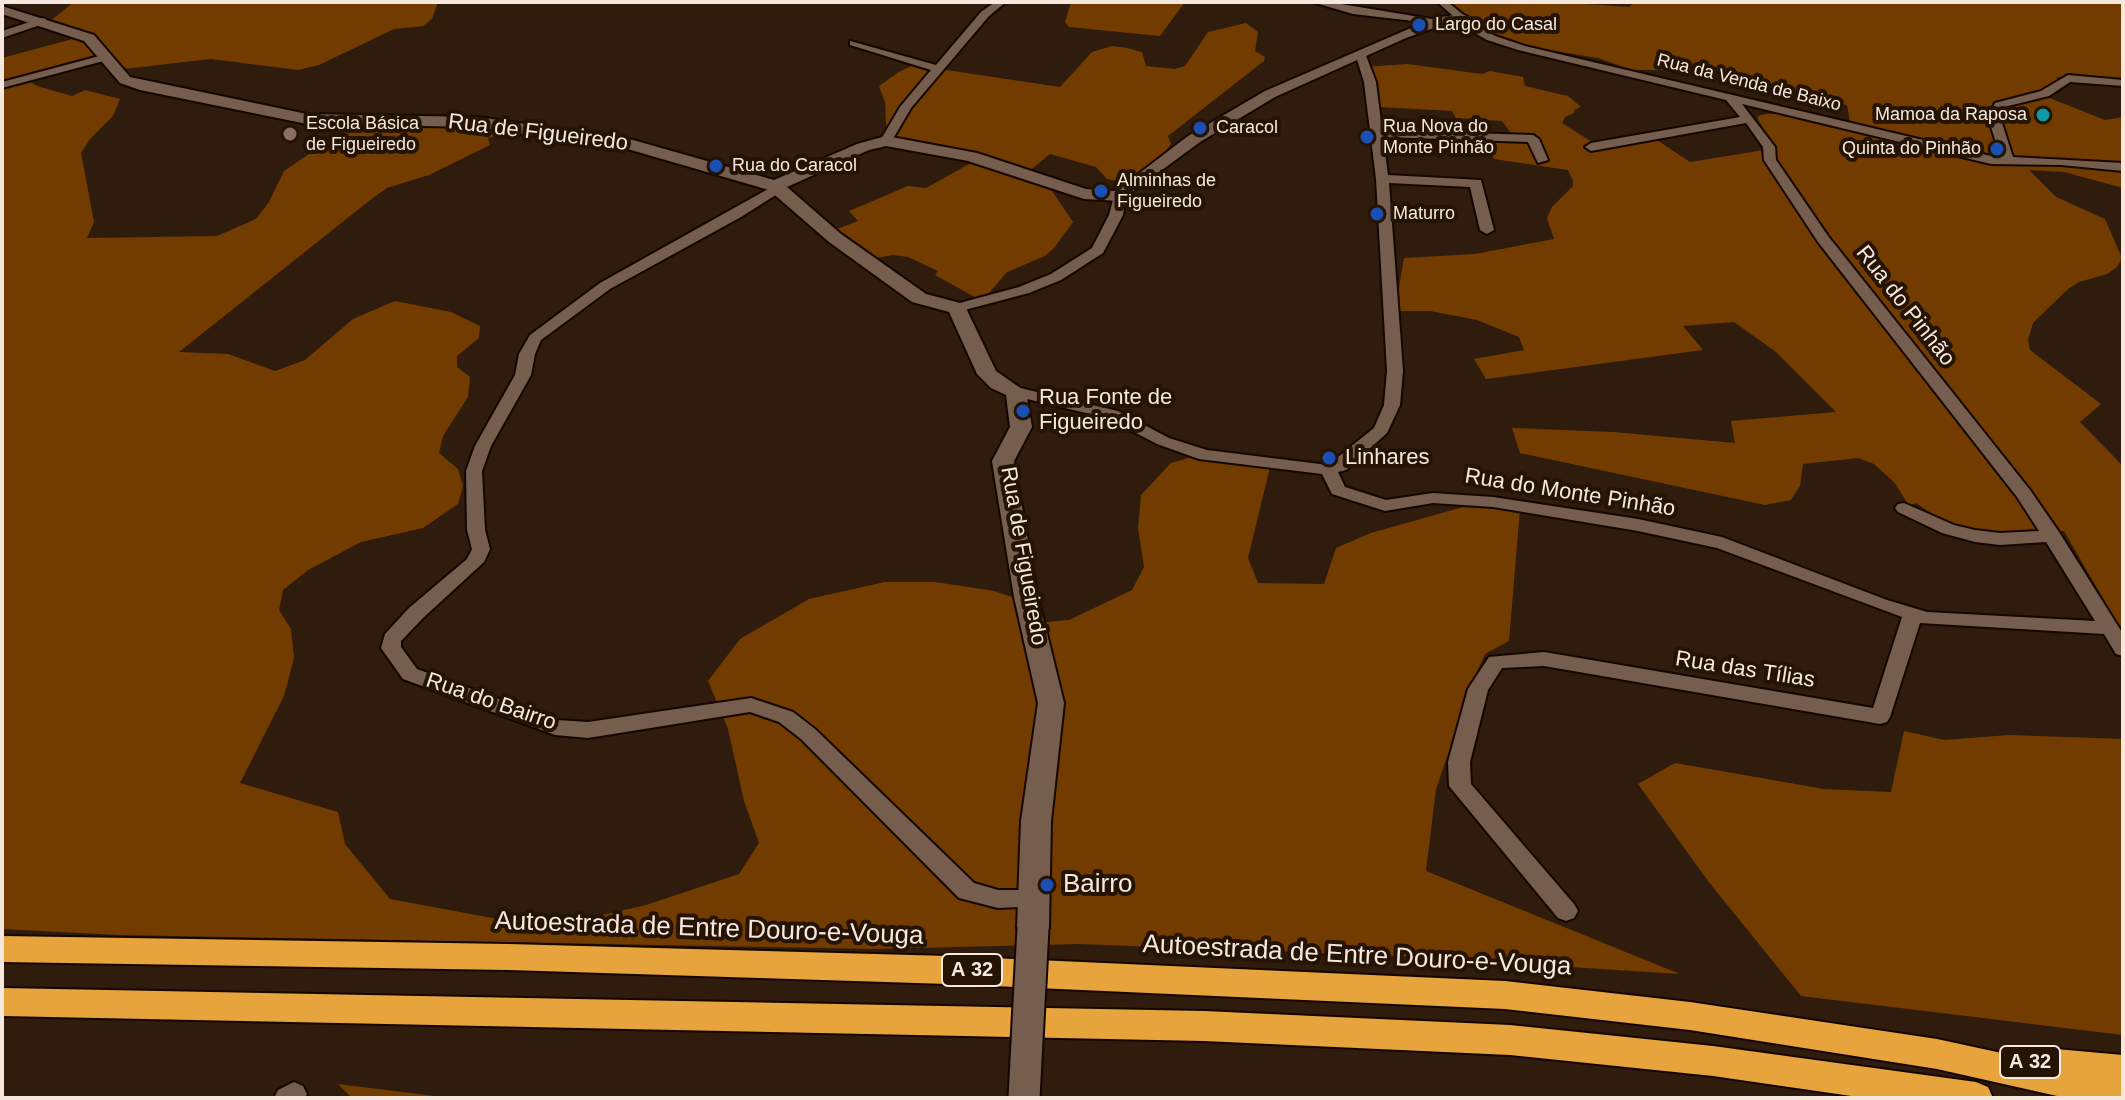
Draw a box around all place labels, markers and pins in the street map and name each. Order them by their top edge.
place label: Largo do Casal [1435,14,1557,36]
marker: Largo do Casal [1410,16,1428,34]
place label: Mamoa da Raposa [1875,104,2027,126]
marker: Mamoa da Raposa [2034,106,2052,124]
place label: Escola Básica de Figueiredo [306,113,419,156]
place label: Rua Nova do Monte Pinhão [1383,116,1494,158]
place label: Caracol [1216,117,1278,139]
marker: Caracol [1191,119,1209,137]
marker: Escola Básica de Figueiredo [281,125,299,143]
marker: Rua Nova do Monte Pinhão [1358,128,1376,146]
place label: Quinta do Pinhão [1842,138,1981,160]
marker: Quinta do Pinhão [1988,140,2006,158]
place label: Rua do Caracol [732,155,857,177]
marker: Rua do Caracol [707,157,725,175]
place label: Alminhas de Figueiredo [1117,170,1216,212]
marker: Alminhas de Figueiredo [1092,182,1110,200]
place label: Maturro [1393,203,1455,225]
marker: Maturro [1368,205,1386,223]
place label: Rua Fonte de Figueiredo [1039,385,1172,436]
marker: Rua Fonte de Figueiredo [1014,402,1032,420]
place label: Linhares [1345,445,1429,471]
marker: Linhares [1320,449,1338,467]
place label: Bairro [1063,869,1132,901]
marker: Bairro [1038,876,1056,894]

